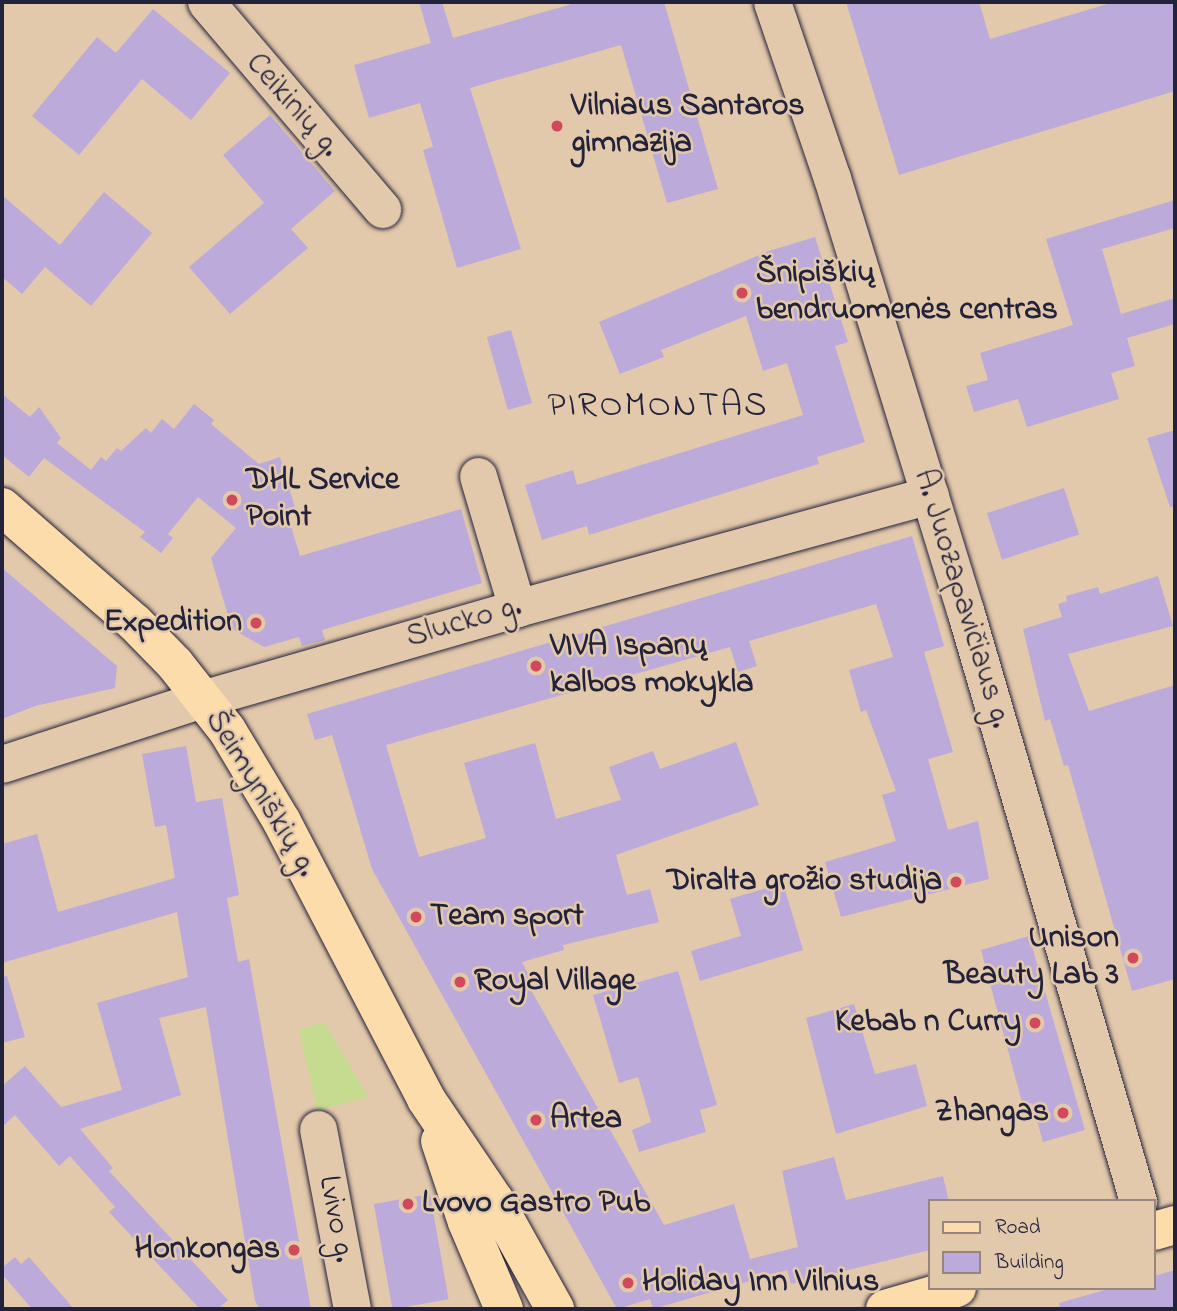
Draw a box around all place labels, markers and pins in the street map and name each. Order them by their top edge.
place label: Vilniaus Santaros gimnazija [571,89,805,164]
marker: Vilniaus Santaros gimnazija [549,118,565,134]
place label: Šnipiškių bendruomenės centras [756,256,1058,331]
marker: Šnipiškių bendruomenės centras [734,285,750,301]
place label: DHL Service Point [246,463,399,538]
marker: DHL Service Point [224,492,240,508]
place label: Expedition [104,604,242,642]
marker: Expedition [248,615,264,631]
place label: VIVA Ispanų kalbos mokykla [550,629,753,704]
marker: VIVA Ispanų kalbos mokykla [528,658,544,674]
place label: Diralta grožio studija [667,863,942,901]
marker: Diralta grožio studija [948,874,964,890]
place label: Team sport [430,898,584,936]
marker: Team sport [408,909,424,925]
place label: Unison Beauty Lab 3 [944,921,1119,996]
marker: Unison Beauty Lab 3 [1125,950,1141,966]
place label: Royal Village [474,963,636,1001]
marker: Royal Village [452,974,468,990]
place label: Kebab n Curry [835,1004,1021,1042]
marker: Kebab n Curry [1027,1015,1043,1031]
place label: Zhangas [935,1094,1049,1132]
place label: Artea [550,1101,622,1139]
marker: Zhangas [1055,1105,1071,1121]
marker: Artea [528,1112,544,1128]
place label: Lvovo Gastro Pub [422,1185,650,1223]
marker: Lvovo Gastro Pub [400,1196,416,1212]
place label: Honkongas [135,1231,280,1269]
marker: Honkongas [286,1242,302,1258]
place label: Holiday Inn Vilnius [642,1264,879,1302]
marker: Holiday Inn Vilnius [620,1275,636,1291]

